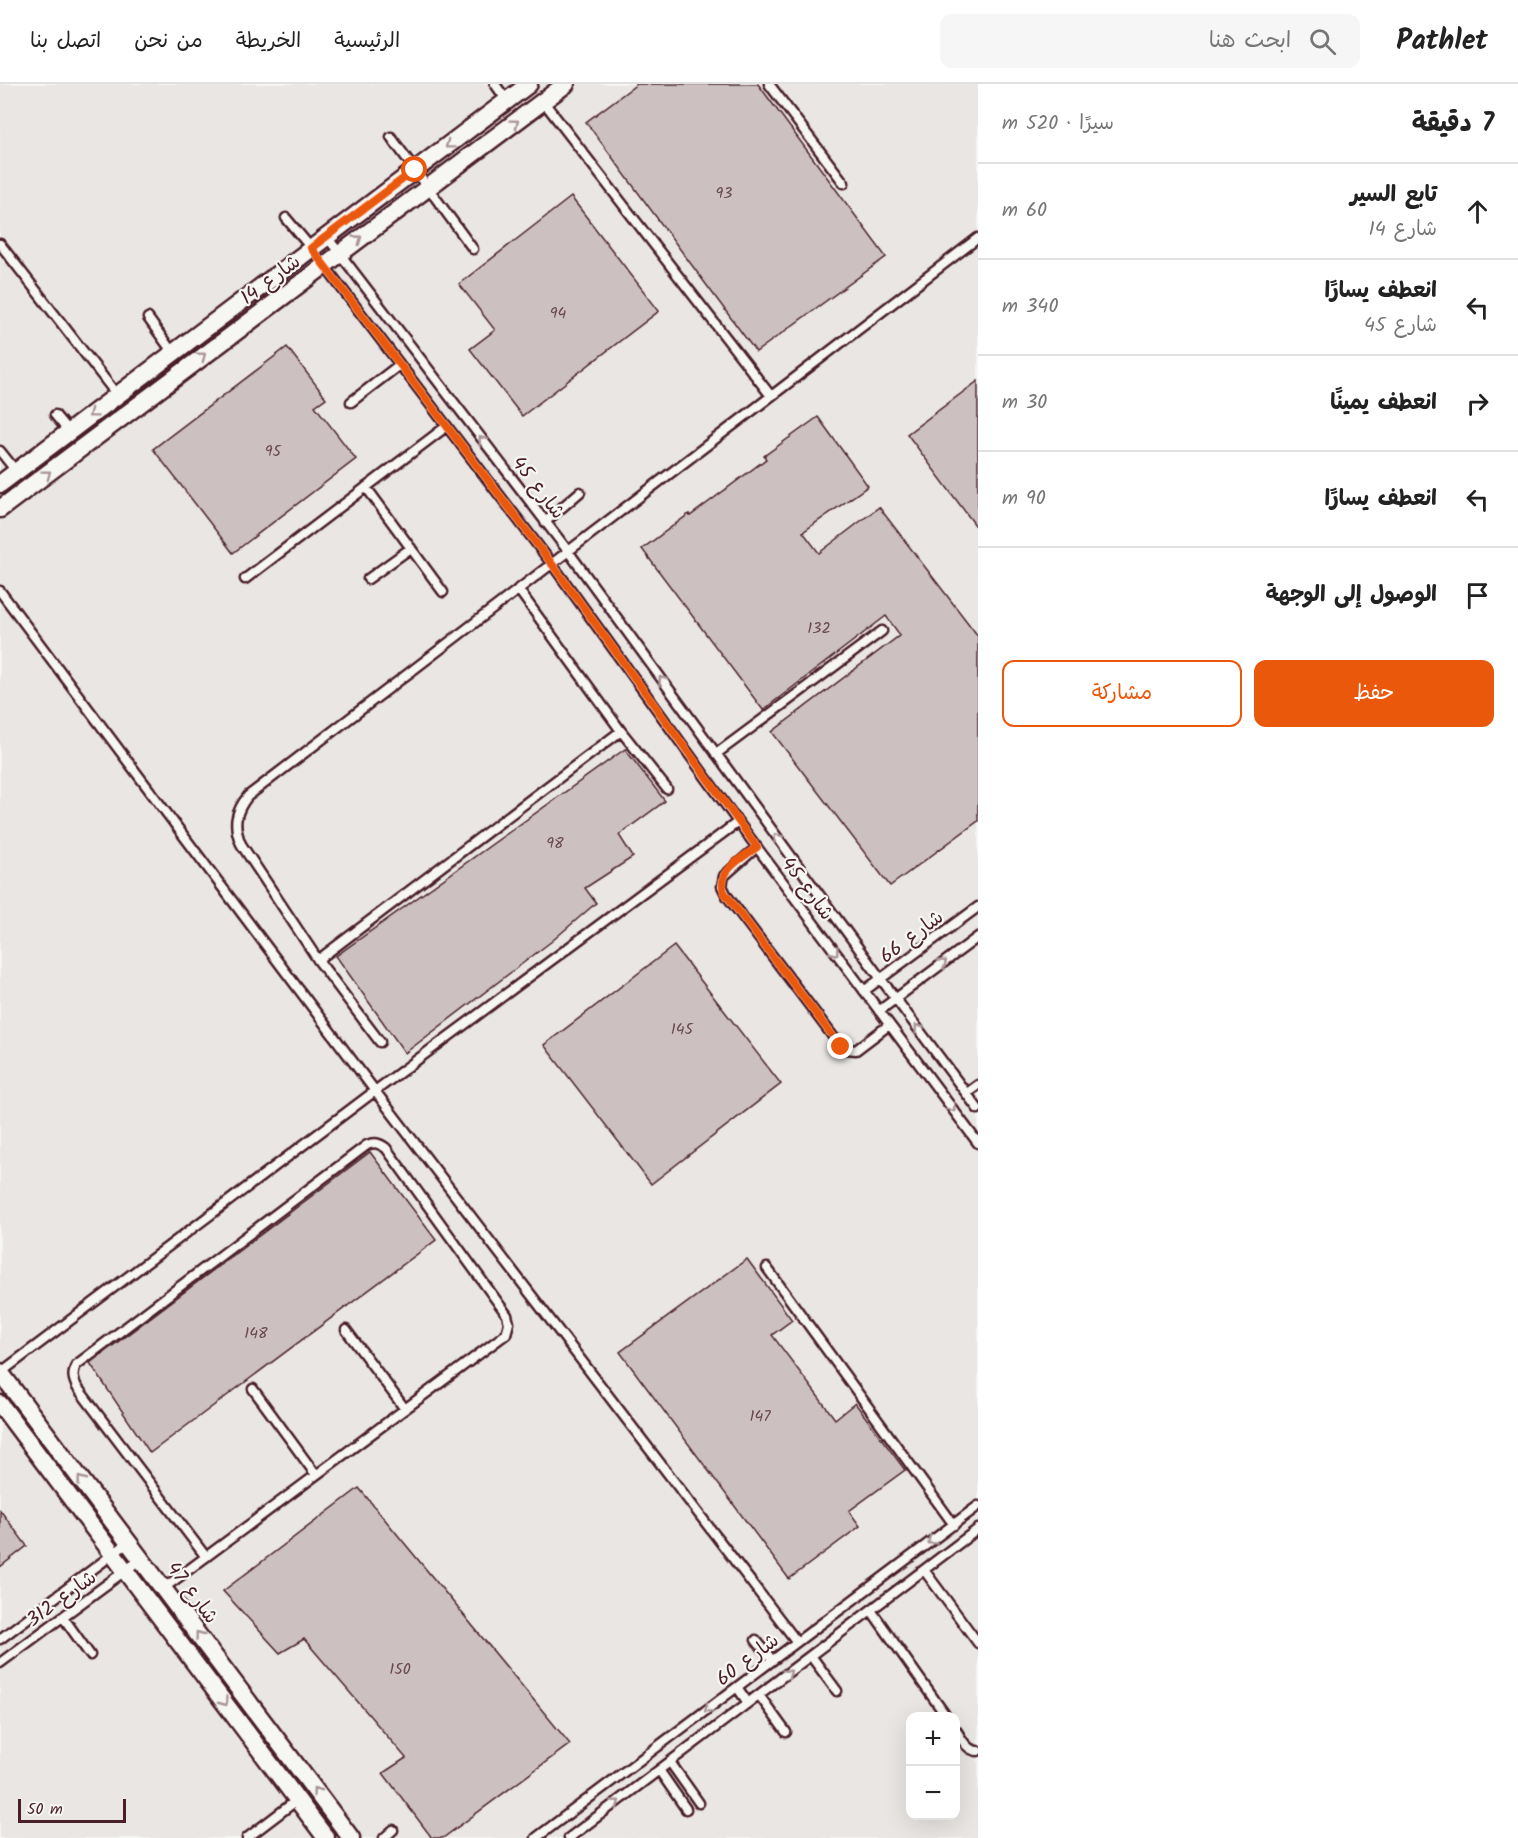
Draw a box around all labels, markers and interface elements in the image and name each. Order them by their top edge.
search box [940,14,1360,68]
text: Pathlet [1396,19,1488,64]
text: ابحث هنا [1209,24,1291,59]
text: اتصل بنا [30,25,101,58]
text: من نحن [134,25,203,58]
text: الخريطة [236,25,301,58]
text: الرئيسية [334,25,400,58]
icon: search [1306,25,1339,58]
text: 7 دقيقة [1412,103,1494,145]
text: سيرًا · 520 m [1002,108,1114,140]
one-way arrow [508,119,519,130]
one-way arrow [444,137,455,148]
route start [401,156,427,182]
text: تابع السير [1350,178,1437,213]
house number: 93 [716,181,732,206]
text: 60 m [1002,195,1047,227]
icon: ahead [1461,195,1494,228]
text: شارع 14 [1368,214,1437,246]
one-way arrow [352,235,363,246]
street label: شارع 14 [234,247,308,314]
text: انعطف يسارًا [1325,274,1437,309]
text: 340 m [1002,291,1058,323]
icon: left [1461,291,1494,324]
house number: 94 [550,301,566,326]
text: شارع 45 [1364,310,1437,342]
one-way arrow [196,352,207,363]
text: انعطف يمينًا [1330,386,1437,421]
text: 30 m [1002,387,1047,419]
icon: right [1461,387,1494,420]
one-way arrow [88,407,99,418]
one-way arrow [479,436,490,447]
house number: 95 [265,439,283,464]
street label: شارع 45 [502,450,573,527]
one-way arrow [40,470,51,481]
text: انعطف يسارًا [1325,482,1437,517]
text: 90 m [1002,483,1046,515]
icon: left [1461,483,1494,516]
text: الوصول إلى الوجهة [1265,578,1437,613]
icon: arrive [1461,579,1494,612]
house number: 132 [807,616,831,641]
button: مشاركة [1002,660,1242,727]
button: حفظ [1254,660,1494,727]
one-way arrow [658,675,669,686]
house number: 98 [546,831,564,856]
one-way arrow [773,833,784,844]
street label: شارع 45 [772,850,841,928]
street label: شارع 66 [873,903,951,973]
one-way arrow [828,946,839,957]
one-way arrow [936,960,947,971]
house number: 145 [671,1017,695,1042]
one-way arrow [914,1024,925,1035]
route end [827,1033,853,1059]
one-way arrow [945,1102,956,1113]
house number: 148 [244,1321,268,1346]
house number: 147 [749,1404,771,1429]
one-way arrow [78,1475,89,1486]
one-way arrow [927,1534,938,1545]
street label: شارع 47 [157,1555,226,1631]
street label: شارع 312 [20,1563,104,1636]
street label: شارع 60 [710,1626,787,1695]
one-way arrow [195,1631,206,1642]
house number: 150 [389,1657,411,1682]
one-way arrow [782,1669,793,1680]
one-way arrow [217,1696,228,1707]
one-way arrow [704,1701,715,1712]
map controls [906,1712,960,1820]
button: + [906,1712,960,1766]
button: − [906,1766,960,1820]
one-way arrow [312,1787,323,1798]
scale bar [18,1796,126,1824]
text: 50 m [27,1797,63,1822]
one-way arrow [609,1799,620,1810]

